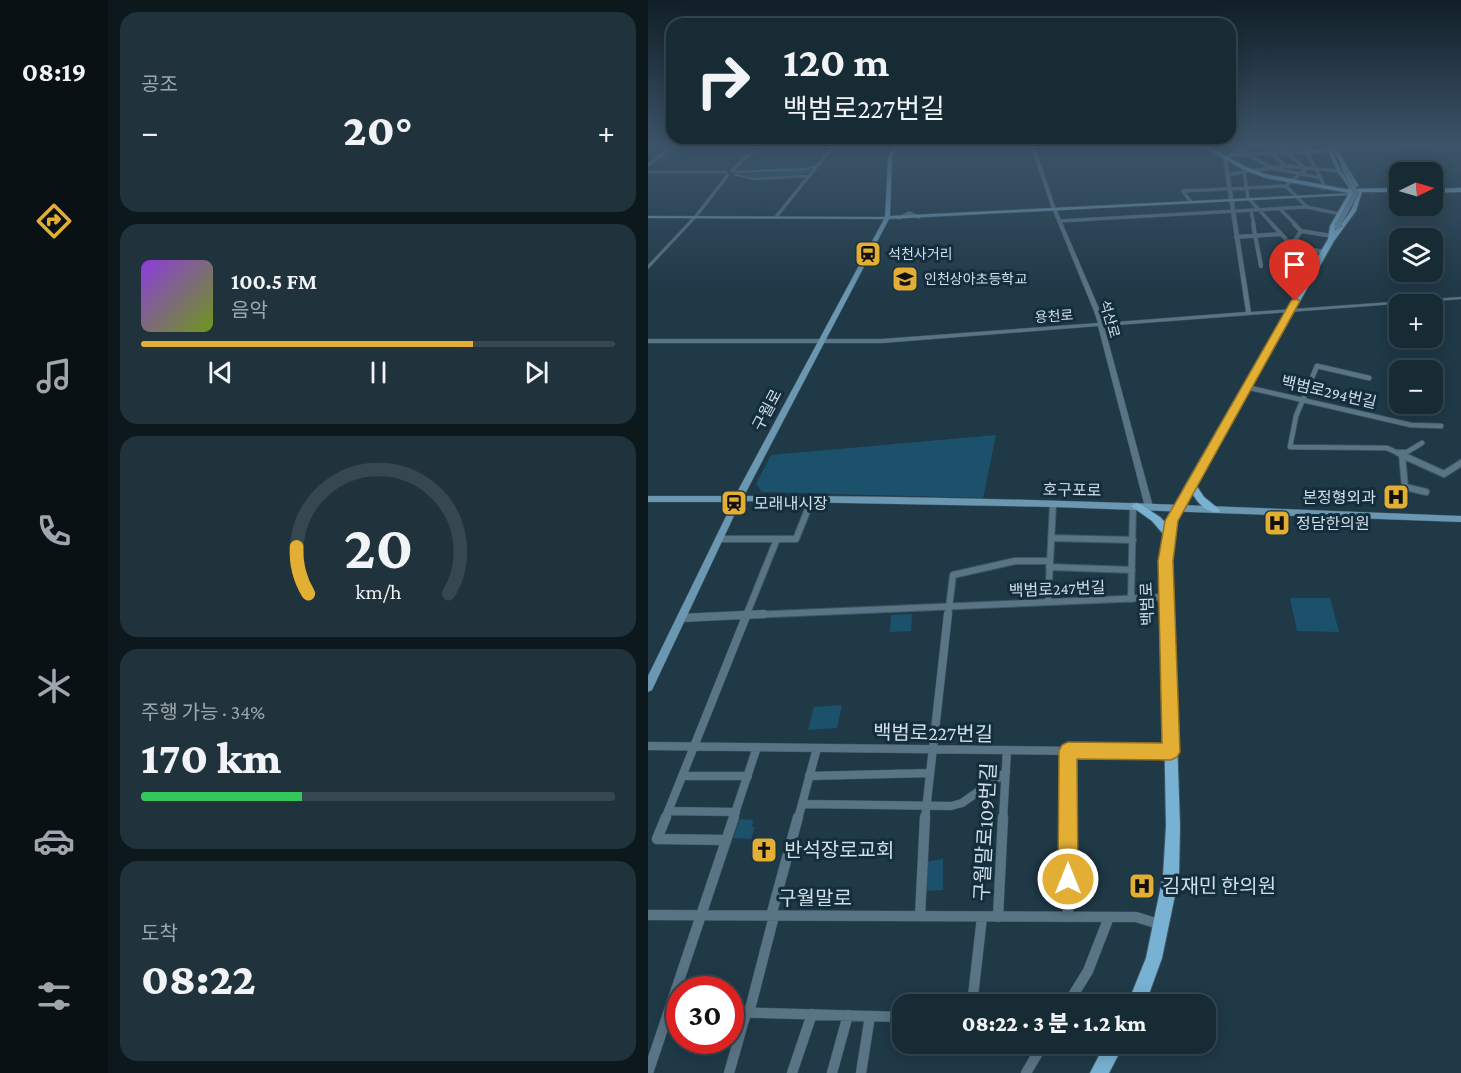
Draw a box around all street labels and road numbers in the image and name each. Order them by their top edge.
street label: 석산로 [1097,298,1123,340]
street label: 용천로 [1034,307,1074,325]
street label: 백범로294번길 [1280,373,1378,411]
street label: 구월로 [749,386,785,433]
street label: 호구포로 [1042,481,1102,499]
street label: 백범로247번길 [1009,579,1105,599]
street label: 백범로 [1138,581,1156,626]
street label: 백범로227번길 [873,721,993,745]
street label: 구월말로109번길 [970,762,1000,902]
street label: 구월말로 [778,887,852,909]

